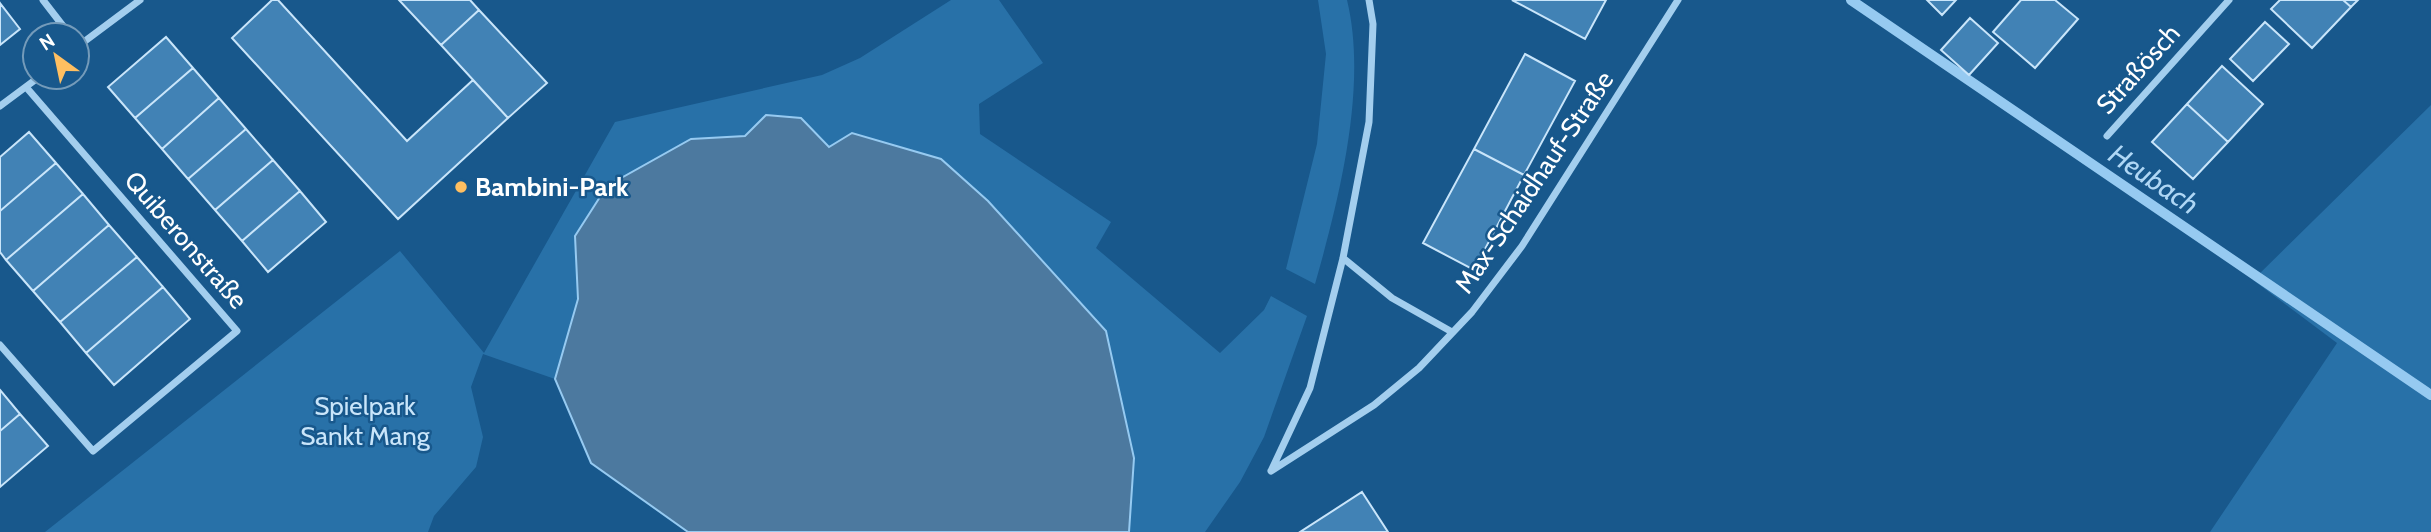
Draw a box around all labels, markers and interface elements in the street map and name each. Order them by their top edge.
street label: Straßösch [2089,17,2187,121]
north arrow [21,21,91,91]
text: N [35,29,59,55]
street label: Max-Schaidhauf-Straße [1448,65,1620,299]
water label: Heubach [2103,137,2205,221]
street label: Quiberonstraße [118,165,254,315]
place label: Bambini-Park [475,171,629,203]
marker: Bambini-Park [453,179,469,195]
park label: Spielpark Sankt Mang [300,390,431,452]

